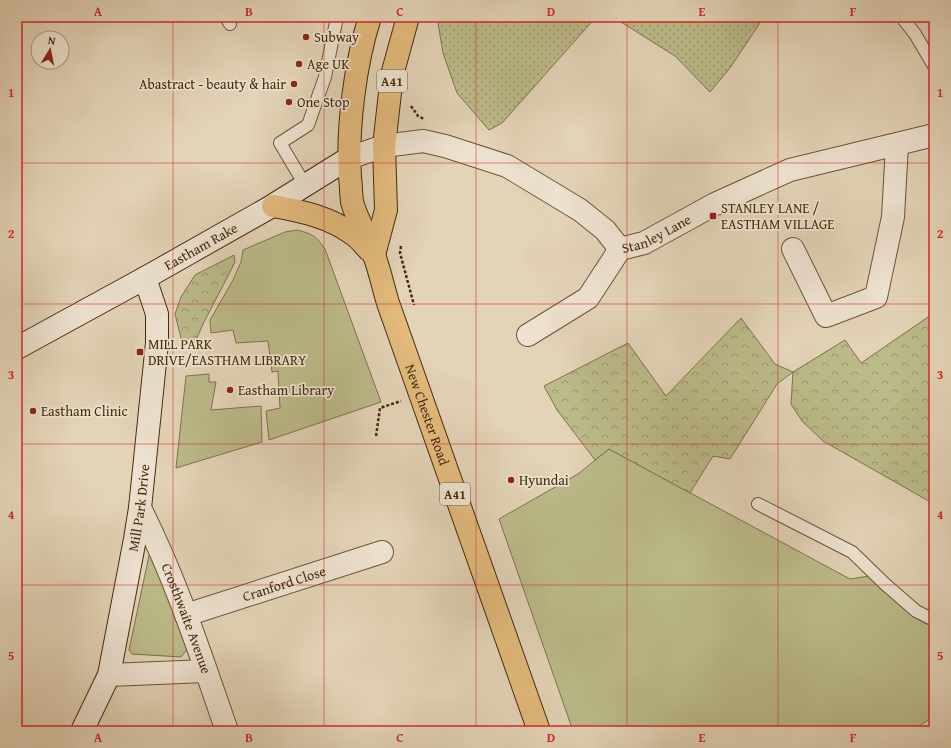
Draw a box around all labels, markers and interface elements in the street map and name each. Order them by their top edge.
text: A [94,2,103,21]
text: B [245,2,253,21]
text: C [396,2,404,21]
text: D [547,2,555,21]
text: E [699,2,706,21]
text: F [850,2,857,21]
place label: Subway [314,27,359,47]
north arrow [30,30,70,70]
text: N [47,32,57,49]
marker: Subway [301,32,311,42]
place label: Age UK [307,54,350,74]
marker: Age UK [294,59,304,69]
road number: A41 [377,70,407,92]
place label: Abastract - beauty & hair [139,74,286,94]
marker: Abastract - beauty & hair [289,79,299,89]
text: 1 [8,83,14,102]
text: 1 [937,83,943,102]
place label: One Stop [297,92,350,112]
marker: One Stop [284,97,294,107]
place label: STANLEY LANE / EASTHAM VILLAGE [721,198,834,234]
street label: Stanley Lane [620,209,695,258]
marker: STANLEY LANE / EASTHAM VILLAGE [708,211,718,221]
street label: Eastham Rake [160,217,242,275]
text: 2 [8,224,15,243]
text: 2 [937,224,944,243]
place label: MILL PARK DRIVE/EASTHAM LIBRARY [148,334,307,370]
marker: MILL PARK DRIVE/EASTHAM LIBRARY [135,347,145,357]
street label: New Chester Road [400,361,455,469]
text: 3 [8,365,14,384]
text: 3 [937,365,943,384]
place label: Eastham Library [238,380,334,400]
marker: Eastham Library [225,385,235,395]
place label: Eastham Clinic [41,401,128,421]
marker: Eastham Clinic [28,406,38,416]
street label: Mill Park Drive [123,463,154,553]
place label: Hyundai [519,470,569,490]
marker: Hyundai [506,475,516,485]
road number: A41 [440,483,470,505]
text: 4 [8,505,15,524]
text: 4 [937,505,944,524]
street label: Crosthwaite Avenue [157,560,217,677]
street label: Cranford Close [240,561,329,606]
text: 5 [8,646,15,665]
text: 5 [937,646,944,665]
text: A [94,728,103,747]
text: B [245,728,253,747]
text: C [396,728,404,747]
text: D [547,728,555,747]
text: E [699,728,706,747]
text: F [850,728,857,747]

